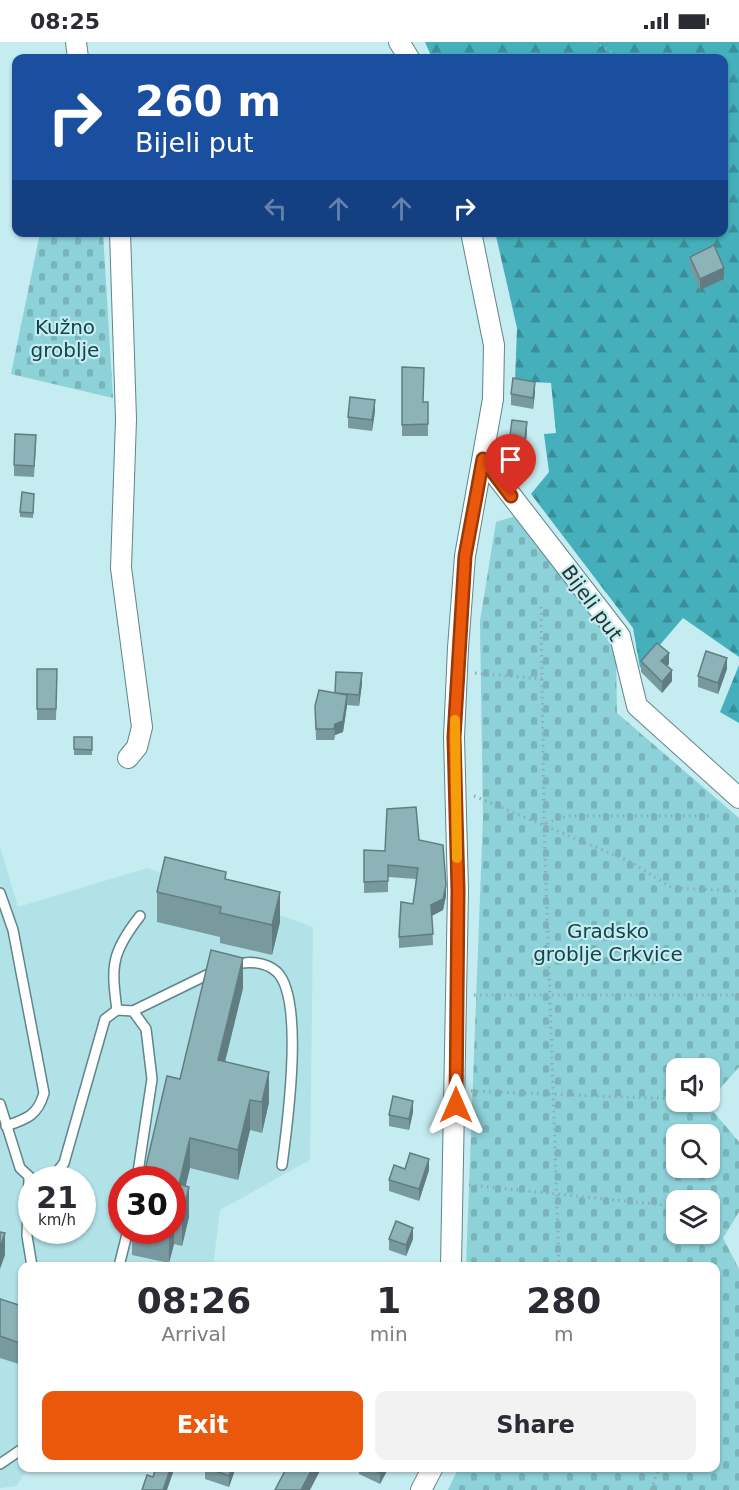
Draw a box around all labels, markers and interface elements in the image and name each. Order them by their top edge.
text: 08:25 [30,9,100,34]
text: 260 m [135,77,281,126]
icon: right [36,78,114,156]
text: Bijeli put [135,127,254,158]
icon: left [259,192,292,225]
icon: ahead [322,192,355,225]
icon: ahead [385,192,418,225]
icon: right [448,192,481,225]
park label: Kužno groblje [31,315,99,362]
pin [485,434,536,496]
icon: arrive [494,443,527,476]
street label: Bijeli put [556,560,628,646]
park label: Gradsko groblje Crkvice [533,919,683,966]
map controls [666,1058,720,1244]
button: sound [666,1058,720,1112]
position arrow [424,1073,488,1137]
button: search [666,1124,720,1178]
speed limit sign: 30 [108,1166,186,1244]
text: 21 [36,1180,78,1215]
button: layers [666,1190,720,1244]
text: km/h [38,1211,76,1229]
text: 08:26 [137,1280,251,1321]
text: 1 [376,1280,401,1321]
text: 280 [526,1280,601,1321]
text: Arrival [161,1322,226,1346]
text: min [370,1322,408,1346]
text: m [554,1322,574,1346]
button: Exit [42,1391,363,1460]
button: Share [375,1391,696,1460]

